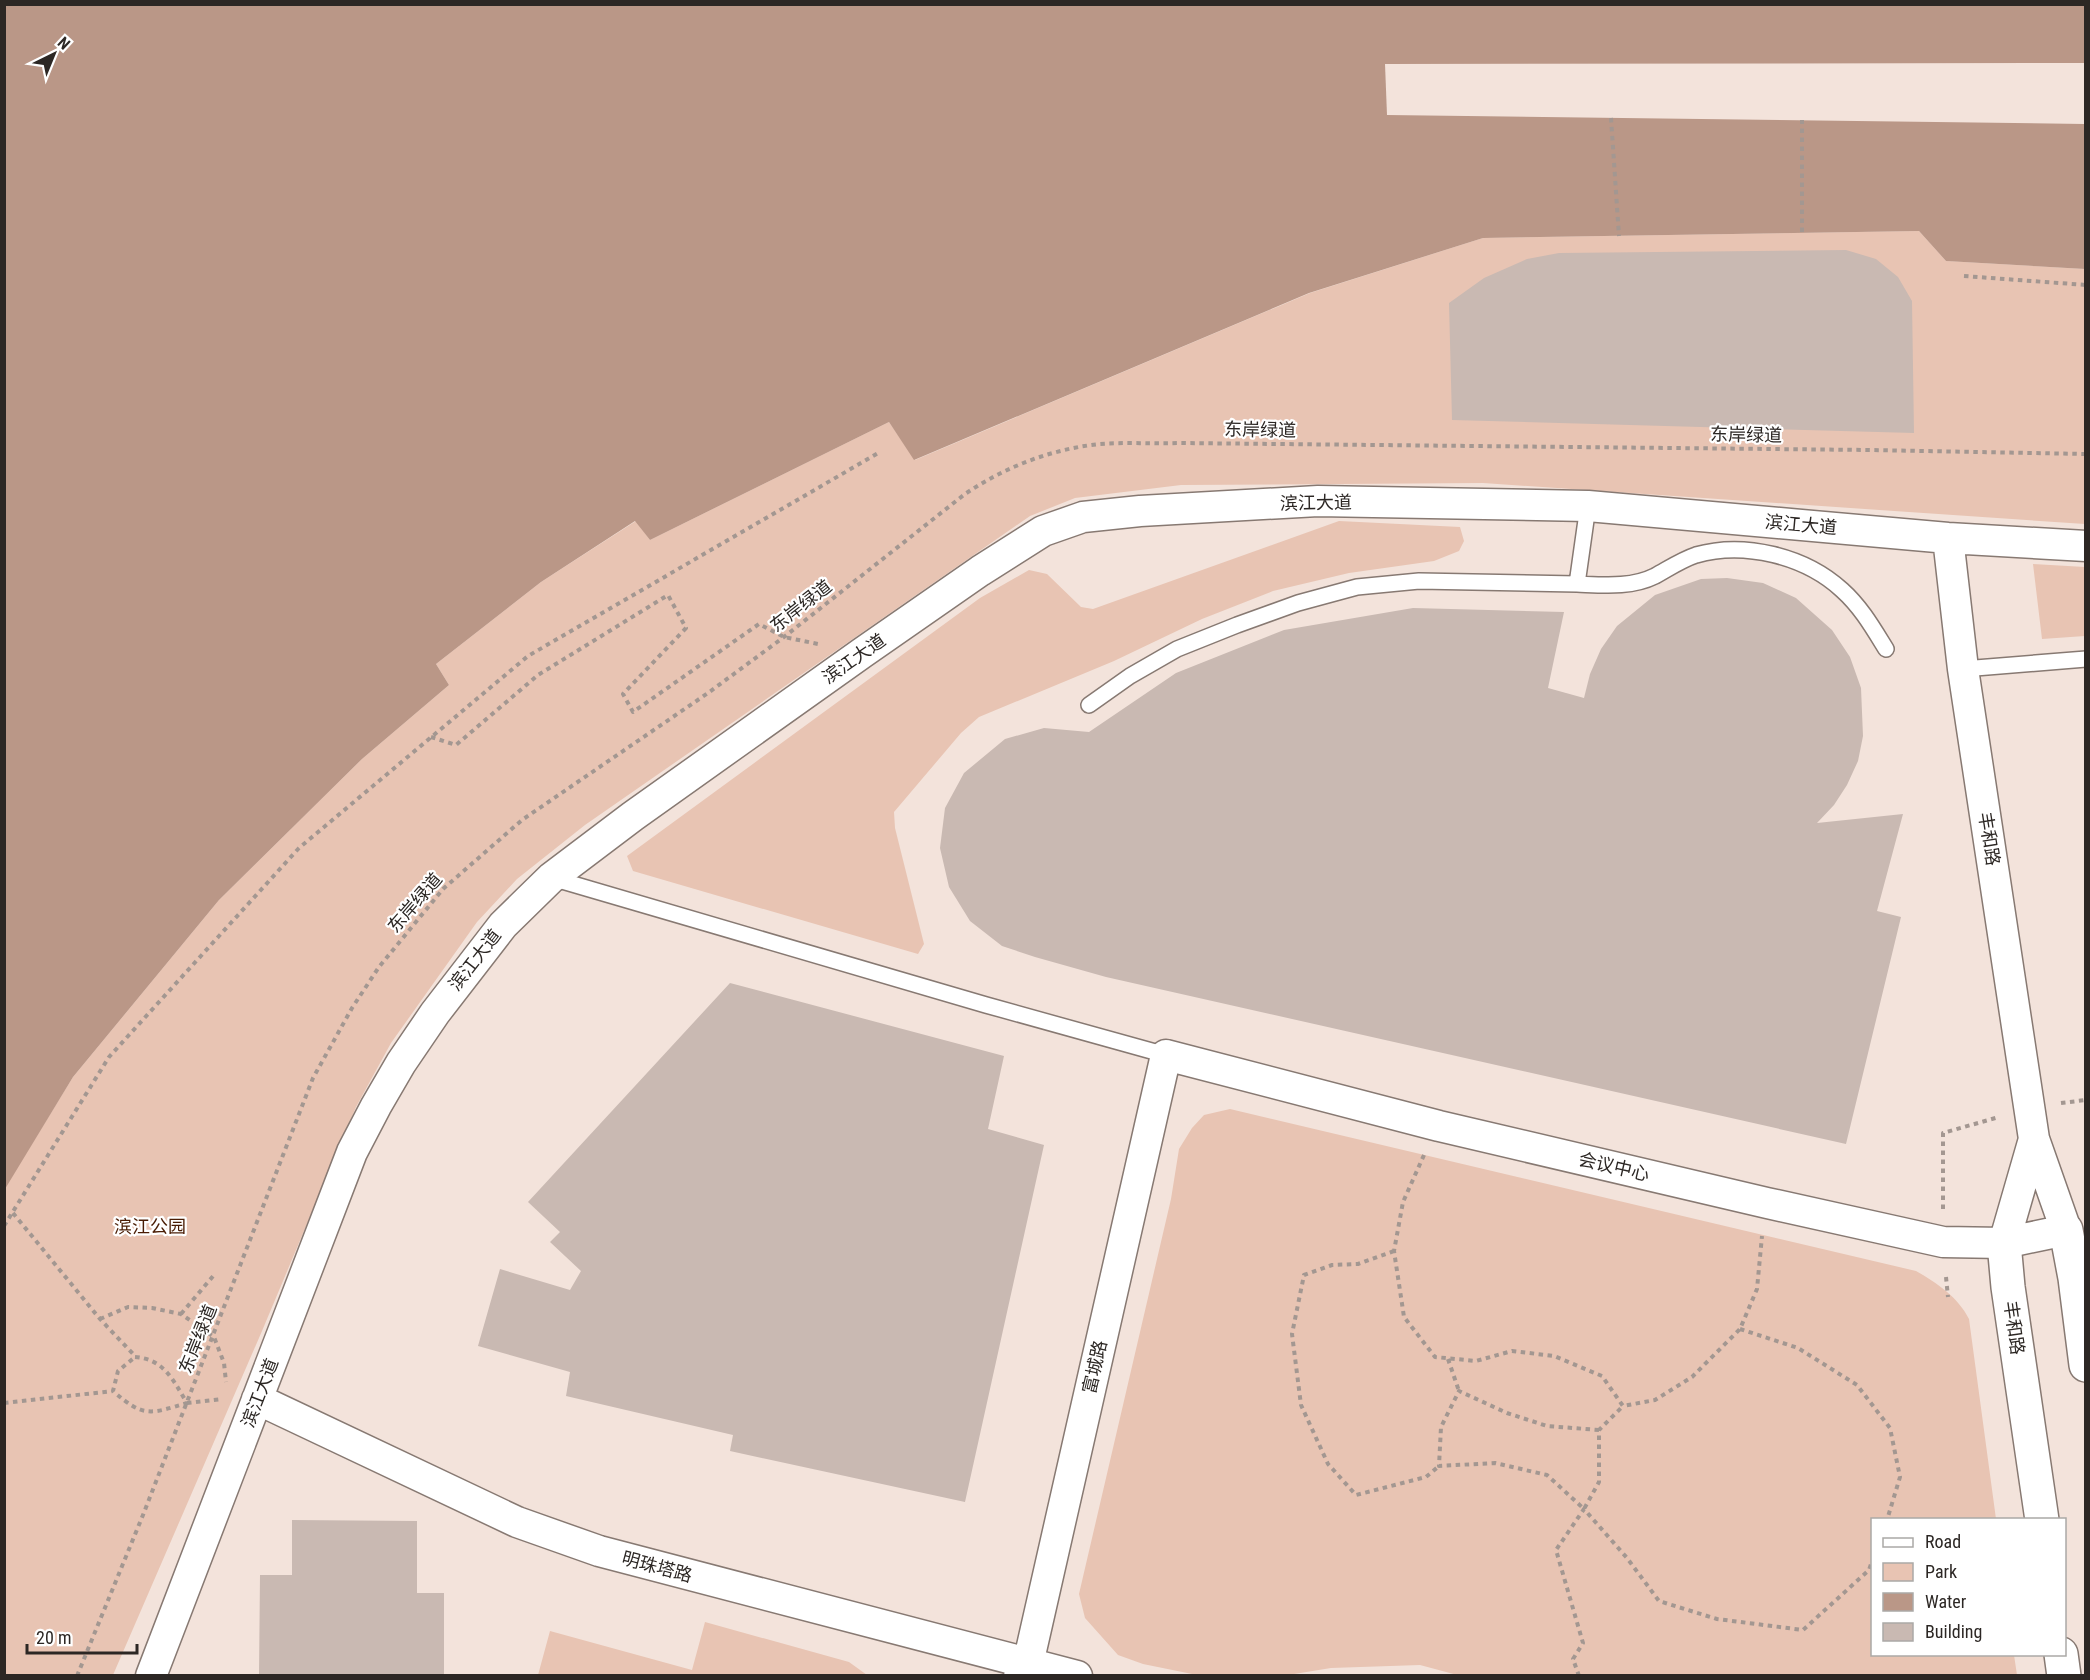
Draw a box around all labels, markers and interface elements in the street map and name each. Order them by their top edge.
north arrow [24,24,84,84]
text: N [54,33,74,54]
street label: 东岸绿道 [1224,418,1296,441]
street label: 东岸绿道 [1710,423,1782,446]
street label: 滨江大道 [1280,491,1352,514]
street label: 滨江大道 [1764,511,1838,538]
street label: 东岸绿道 [766,575,836,636]
street label: 滨江大道 [818,629,889,688]
street label: 丰和路 [1975,811,2004,867]
street label: 东岸绿道 [383,869,446,937]
street label: 滨江大道 [444,925,505,995]
street label: 会议中心 [1577,1148,1652,1185]
park label: 滨江公园 [114,1216,186,1237]
street label: 丰和路 [2000,1300,2029,1356]
street label: 东岸绿道 [174,1302,221,1376]
street label: 富城路 [1078,1338,1111,1396]
street label: 滨江大道 [237,1355,282,1430]
legend [1871,1518,2066,1656]
text: Road [1925,1531,1961,1552]
street label: 明珠塔路 [620,1547,695,1586]
text: Park [1925,1561,1957,1582]
text: Water [1925,1591,1967,1612]
scale bar [27,1617,136,1655]
text: Building [1925,1621,1982,1642]
text: 20 m [36,1627,71,1648]

